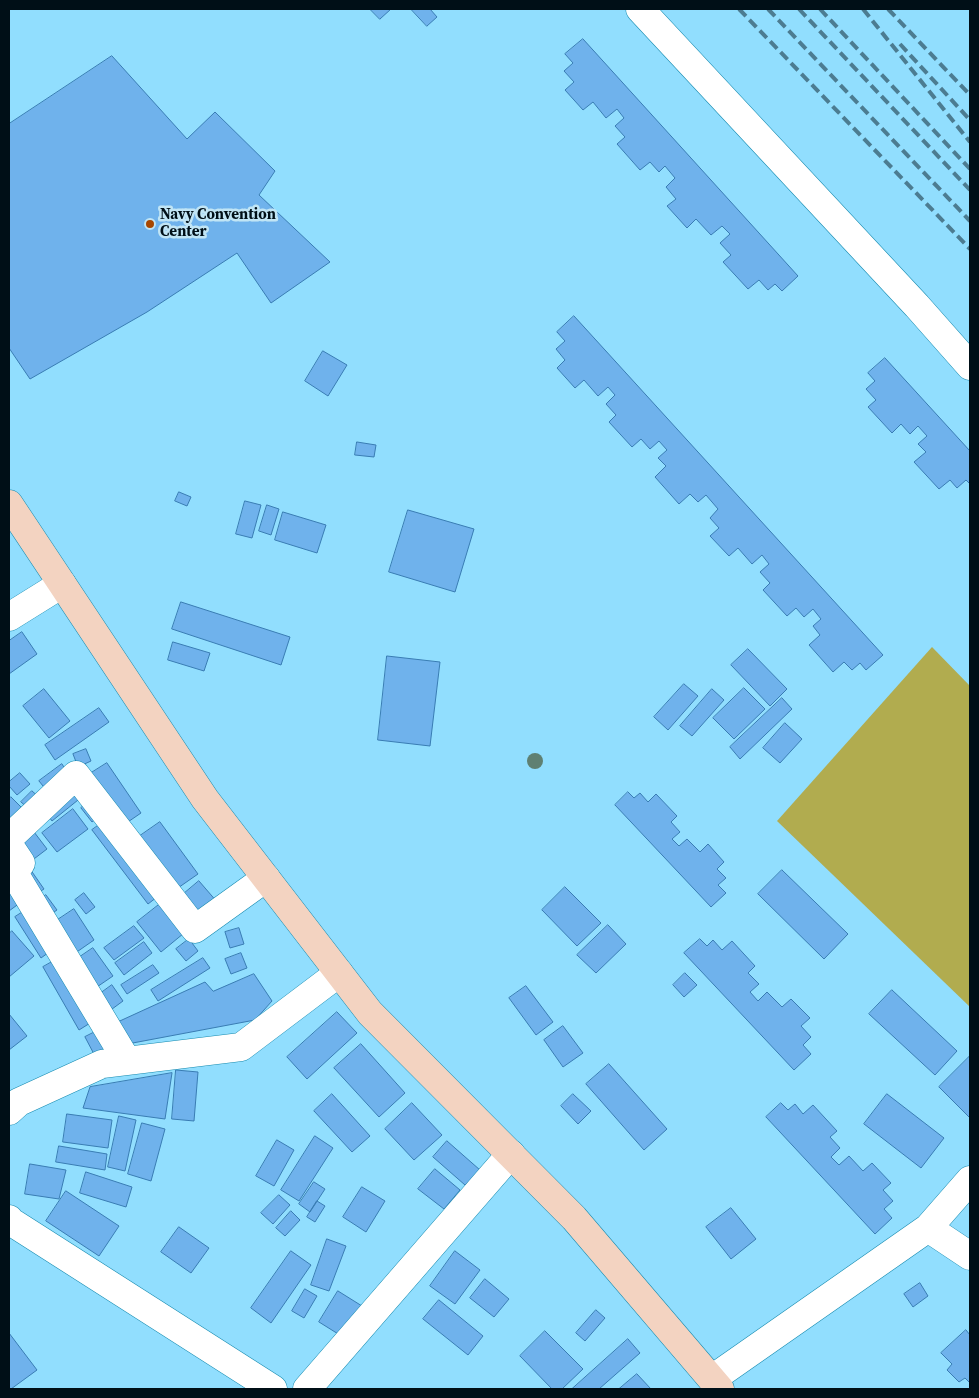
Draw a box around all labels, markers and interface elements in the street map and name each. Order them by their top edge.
place label: Navy Convention Center [160,206,276,241]
marker: Navy Convention Center [144,218,156,230]

